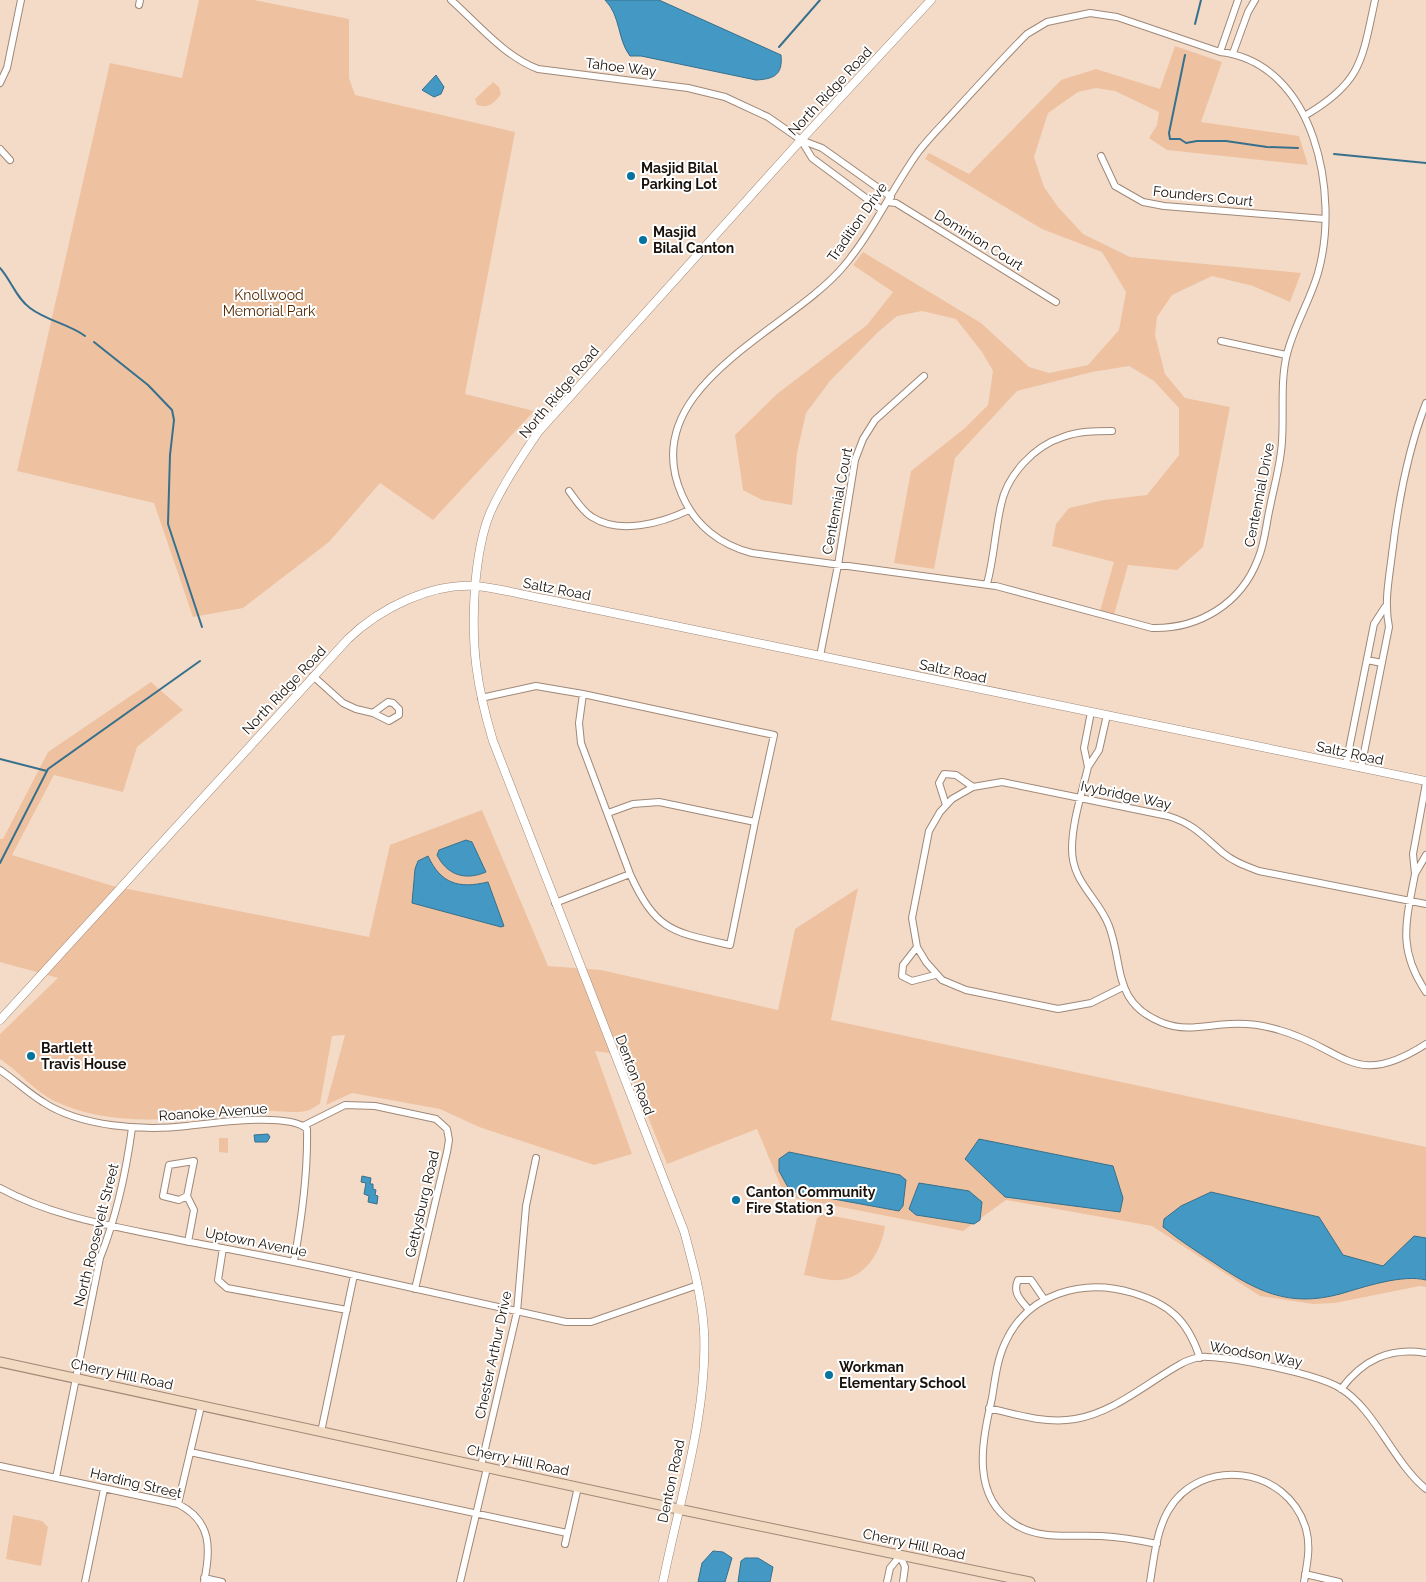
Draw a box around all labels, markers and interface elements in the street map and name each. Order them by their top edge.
street label: North Ridge Road [785,43,875,139]
street label: Tahoe Way [585,55,658,79]
place label: Masjid Bilal Parking Lot [641,160,718,192]
marker: Masjid Bilal Parking Lot [625,170,637,182]
street label: Tradition Drive [824,179,890,265]
street label: Founders Court [1152,183,1254,209]
street label: Dominion Court [932,206,1026,274]
place label: Masjid Bilal Canton [653,224,734,256]
marker: Masjid Bilal Canton [637,234,649,246]
park label: Knollwood Memorial Park [223,287,316,319]
street label: North Ridge Road [516,343,602,441]
street label: Centennial Drive [1241,441,1277,549]
street label: Centennial Court [819,446,855,556]
street label: Saltz Road [522,575,592,603]
street label: North Ridge Road [239,642,329,738]
street label: Saltz Road [918,656,988,686]
street label: Saltz Road [1315,738,1385,768]
street label: Ivybridge Way [1079,778,1173,813]
street label: Denton Road [612,1033,658,1117]
place label: Bartlett Travis House [41,1040,127,1072]
marker: Bartlett Travis House [25,1050,37,1062]
street label: Roanoke Avenue [158,1100,268,1124]
street label: Gettysburg Road [402,1149,442,1259]
street label: North Roosevelt Street [70,1161,122,1308]
place label: Canton Community Fire Station 3 [746,1184,876,1216]
marker: Canton Community Fire Station 3 [730,1194,742,1206]
street label: Uptown Avenue [204,1224,308,1260]
street label: Chester Arthur Drive [472,1290,514,1420]
street label: Woodson Way [1208,1338,1304,1370]
street label: Cherry Hill Road [69,1355,175,1393]
place label: Workman Elementary School [839,1359,967,1391]
marker: Workman Elementary School [823,1369,835,1381]
street label: Denton Road [654,1438,688,1524]
street label: Cherry Hill Road [465,1441,571,1479]
street label: Harding Street [89,1465,184,1501]
street label: Cherry Hill Road [861,1525,967,1563]

